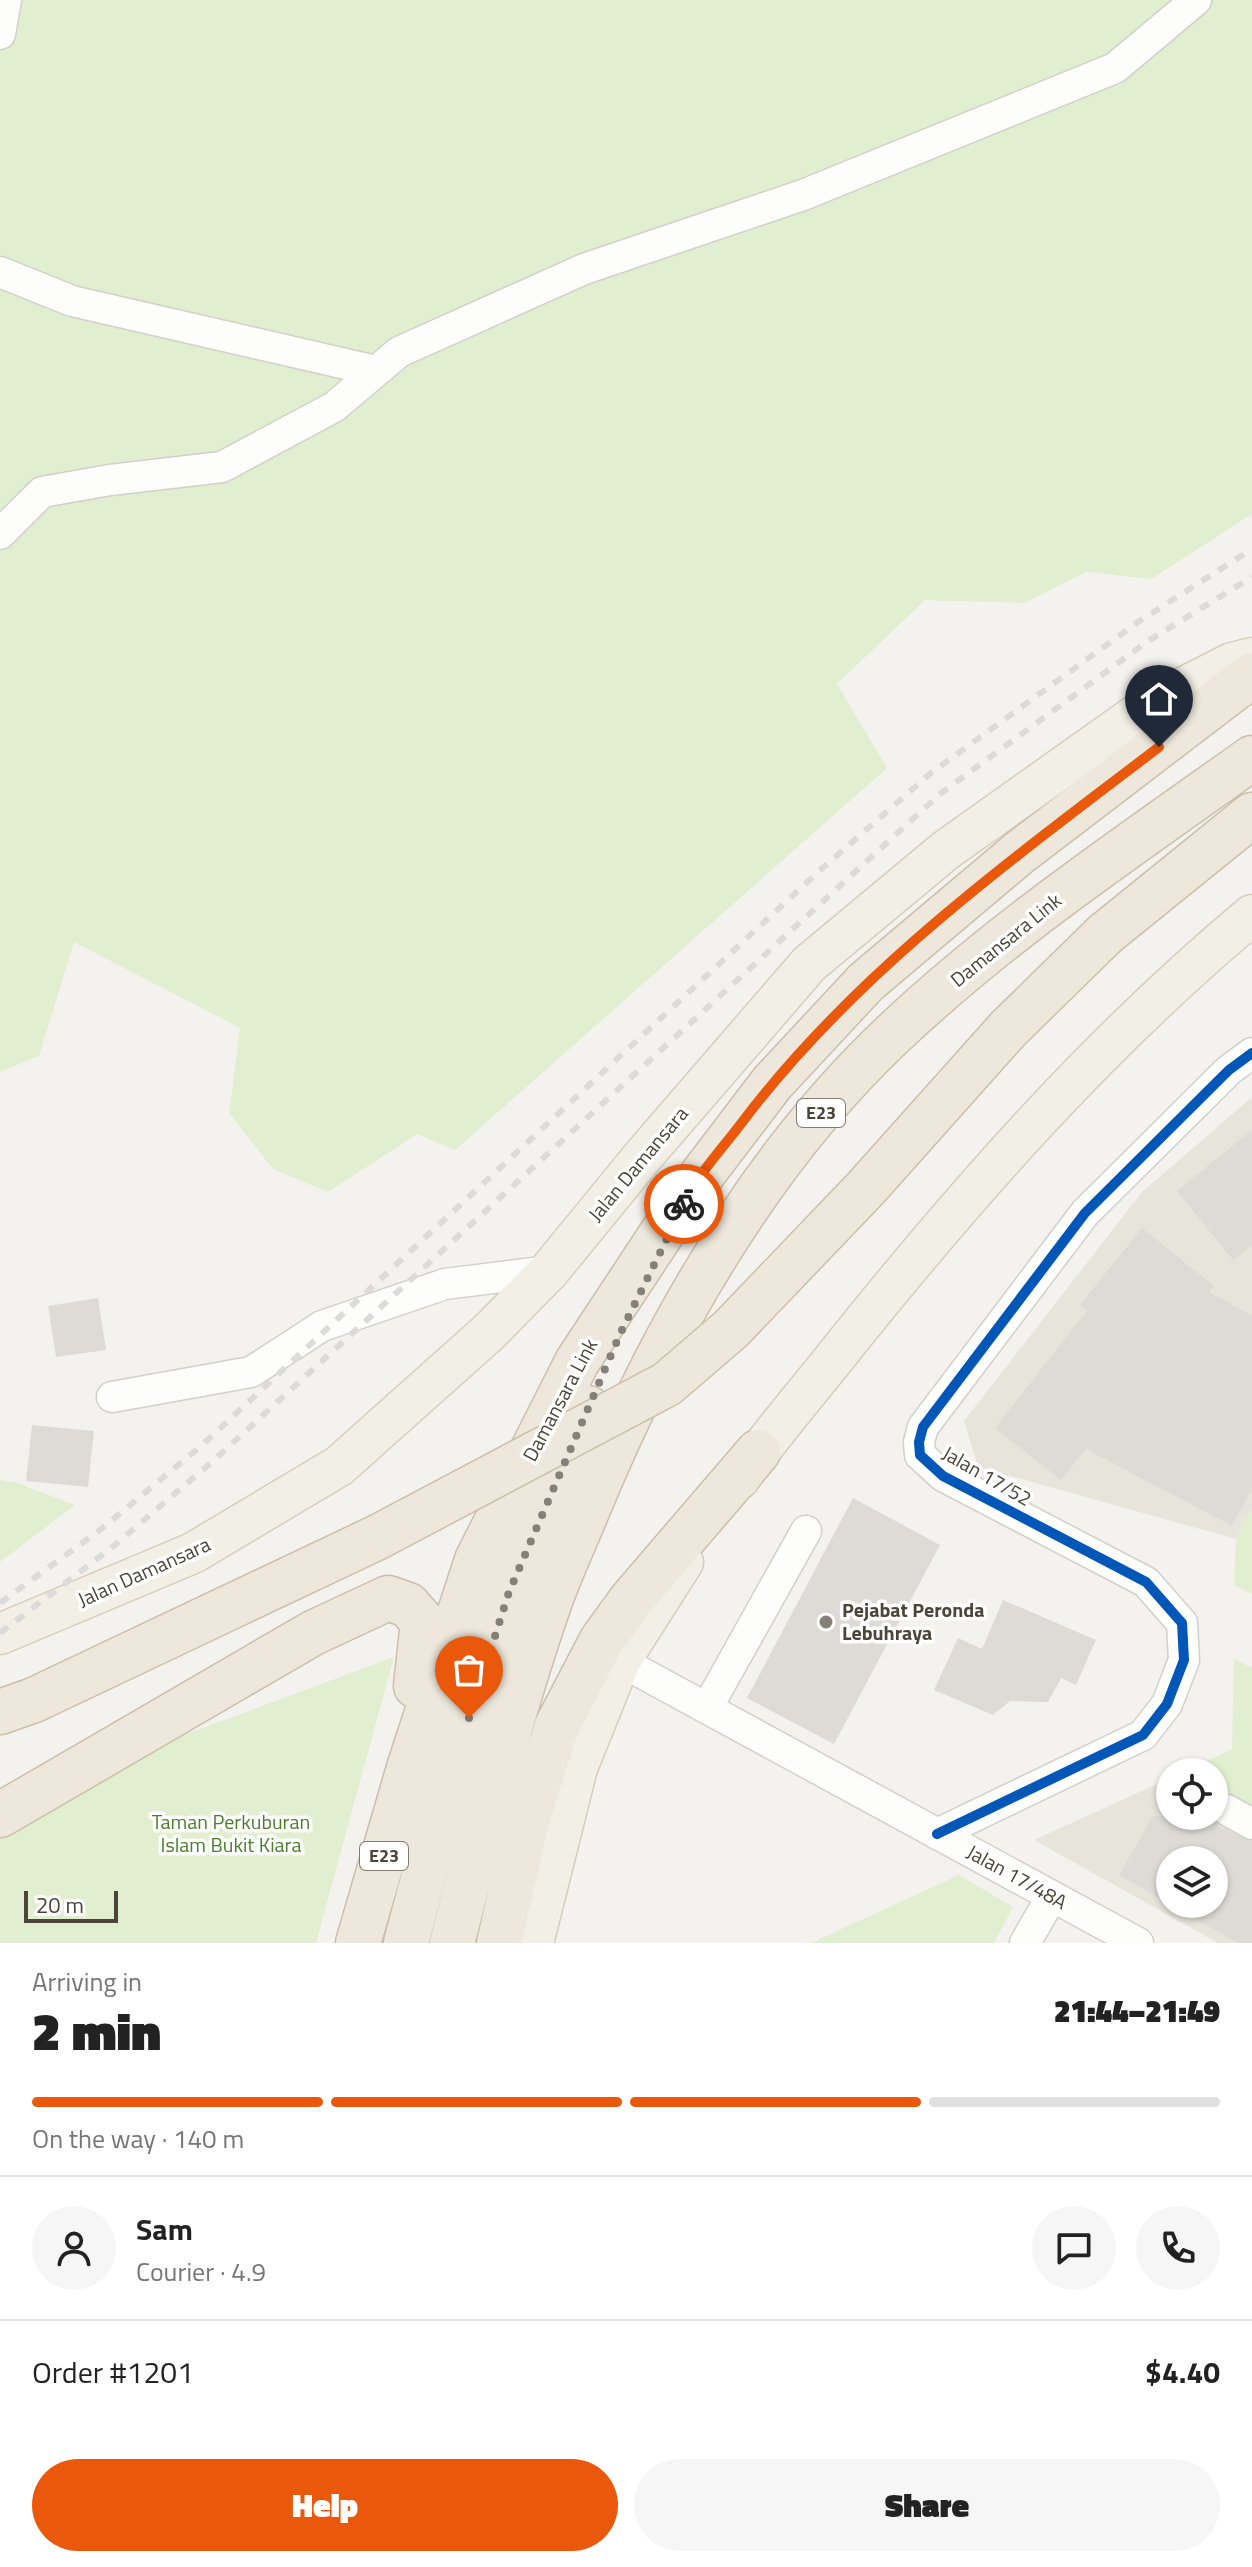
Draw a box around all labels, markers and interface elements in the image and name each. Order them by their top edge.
pin [1125,665,1193,747]
icon: home [1137,677,1181,721]
street label: Damansara Link [943,885,1068,994]
street label: Jalan Damansara [580,1099,695,1228]
road number: E23 [797,1099,845,1127]
courier [644,1164,724,1244]
icon: bike [662,1182,706,1226]
street label: Damansara Link [514,1332,605,1467]
street label: Jalan 17/52 [937,1437,1038,1514]
street label: Jalan Damansara [73,1528,215,1615]
place label: Pejabat Peronda Lebuhraya [842,1594,984,1648]
marker: Pejabat Peronda Lebuhraya [817,1613,835,1631]
pin [435,1636,503,1718]
icon: bag [447,1648,491,1692]
map controls [1156,1758,1228,1918]
button: locate [1156,1758,1228,1830]
park label: Taman Perkuburan Islam Bukit Kiara [152,1806,310,1860]
street label: Jalan 17/48A [961,1836,1073,1917]
road number: E23 [360,1842,408,1870]
button: layers [1156,1846,1228,1918]
scale bar [24,1887,118,1923]
text: 20 m [36,1888,84,1922]
text: Arriving in [32,1962,142,2001]
text: 21:44–21:49 [1054,1988,1220,2034]
text: 2 min [32,1991,161,2070]
text: On the way · 140 m [32,2119,244,2158]
button: person [32,2206,116,2290]
text: Sam [136,2206,193,2252]
button: chat [1032,2206,1116,2290]
button: phone [1136,2206,1220,2290]
text: Courier · 4.9 [136,2252,266,2291]
text: Order #1201 [32,2349,194,2395]
text: $4.40 [1145,2349,1220,2395]
button: Help [32,2459,618,2551]
button: Share [634,2459,1220,2551]

